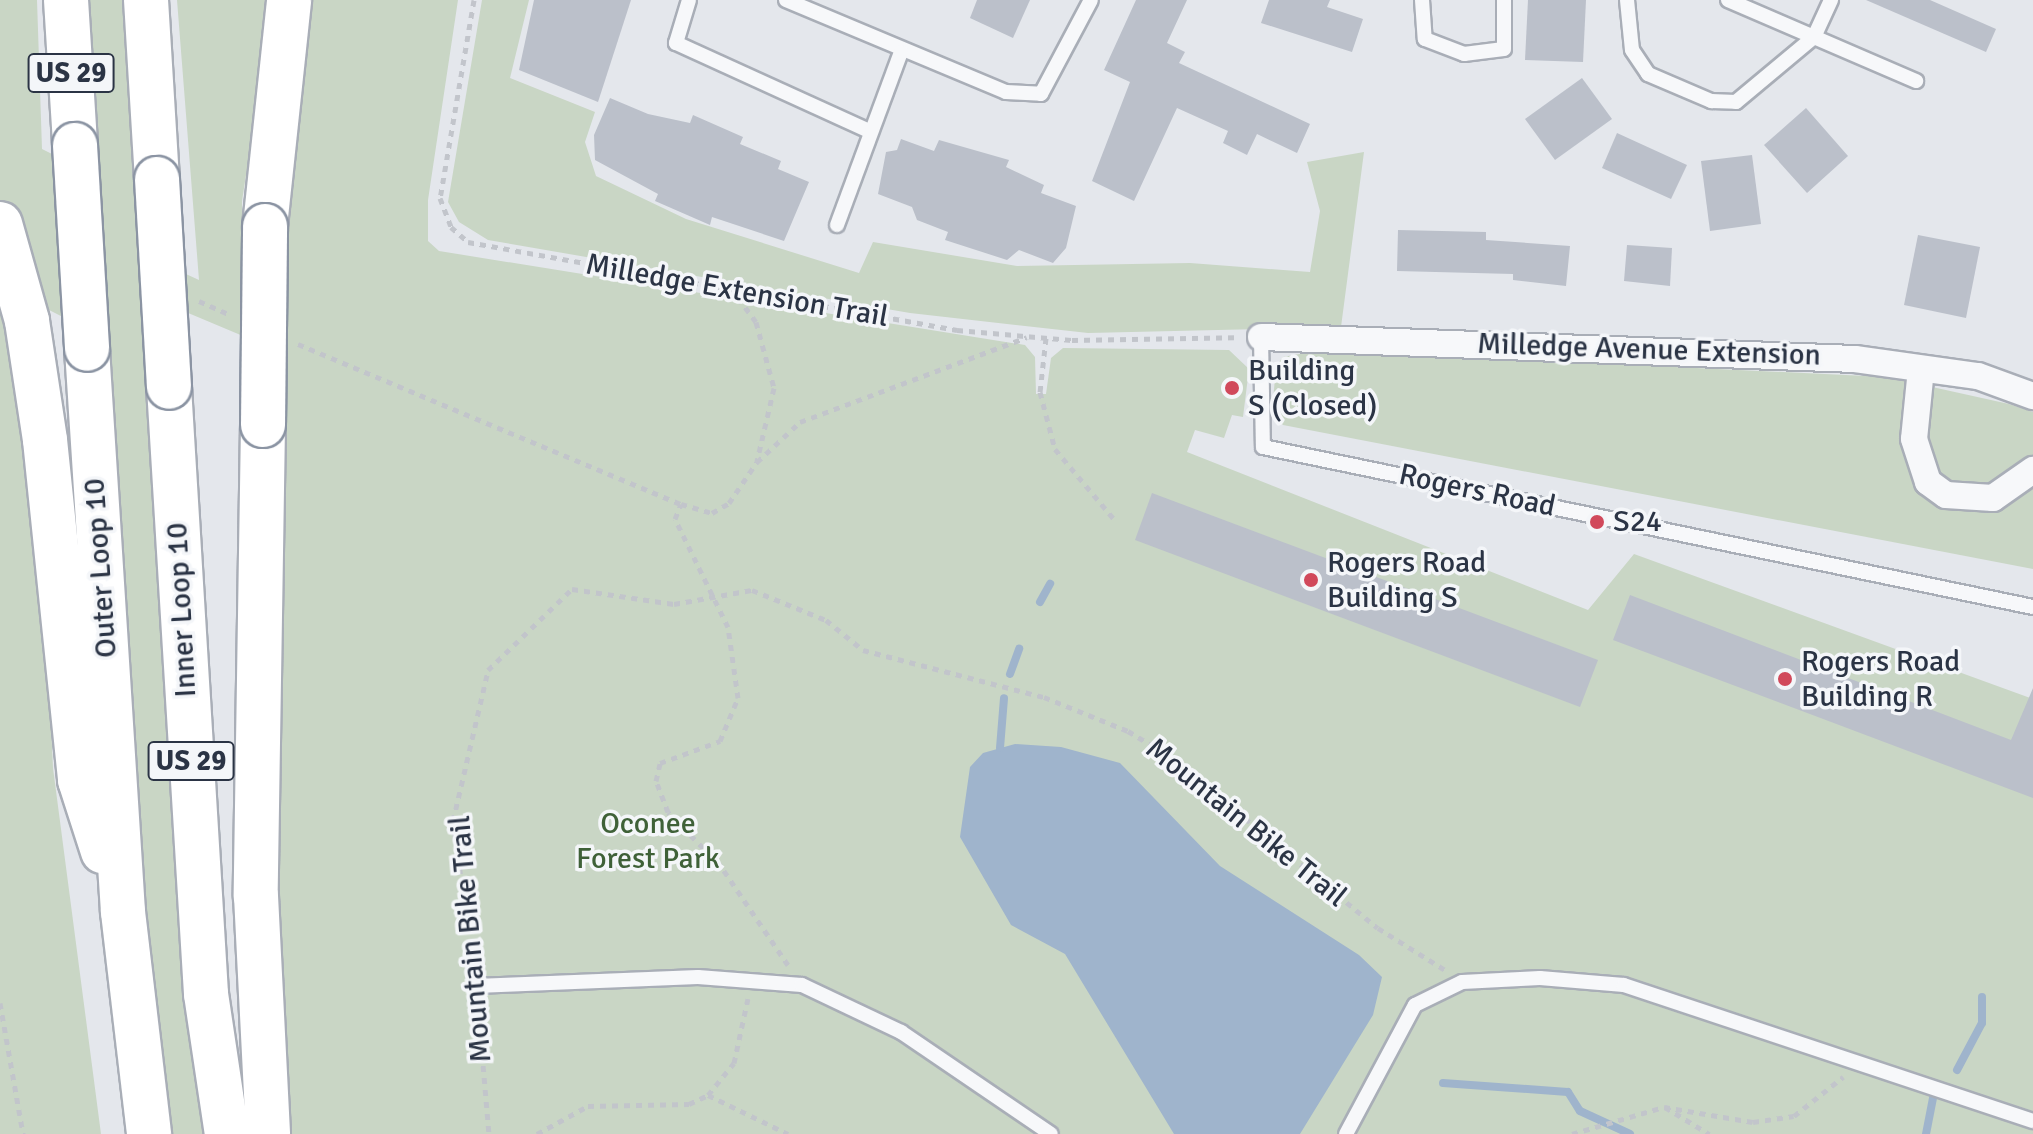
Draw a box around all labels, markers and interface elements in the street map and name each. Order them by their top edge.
road number: US 29 [27,49,115,97]
street label: Milledge Extension Trail [583,247,891,335]
street label: Milledge Avenue Extension [1477,326,1821,374]
place label: Building S (Closed) [1248,353,1377,424]
marker: Building S (Closed) [1223,379,1241,397]
street label: Rogers Road [1395,457,1559,525]
street label: Outer Loop 10 [77,477,125,659]
place label: S24 [1613,504,1662,540]
marker: S24 [1588,513,1606,531]
street label: Inner Loop 10 [159,522,205,698]
place label: Rogers Road Building S [1327,545,1486,616]
marker: Rogers Road Building S [1302,571,1320,589]
place label: Rogers Road Building R [1801,644,1960,714]
marker: Rogers Road Building R [1776,670,1794,688]
street label: Mountain Bike Trail [1138,731,1354,915]
road number: US 29 [147,737,235,785]
park label: Oconee Forest Park [576,806,720,876]
street label: Mountain Bike Trail [442,814,500,1064]

